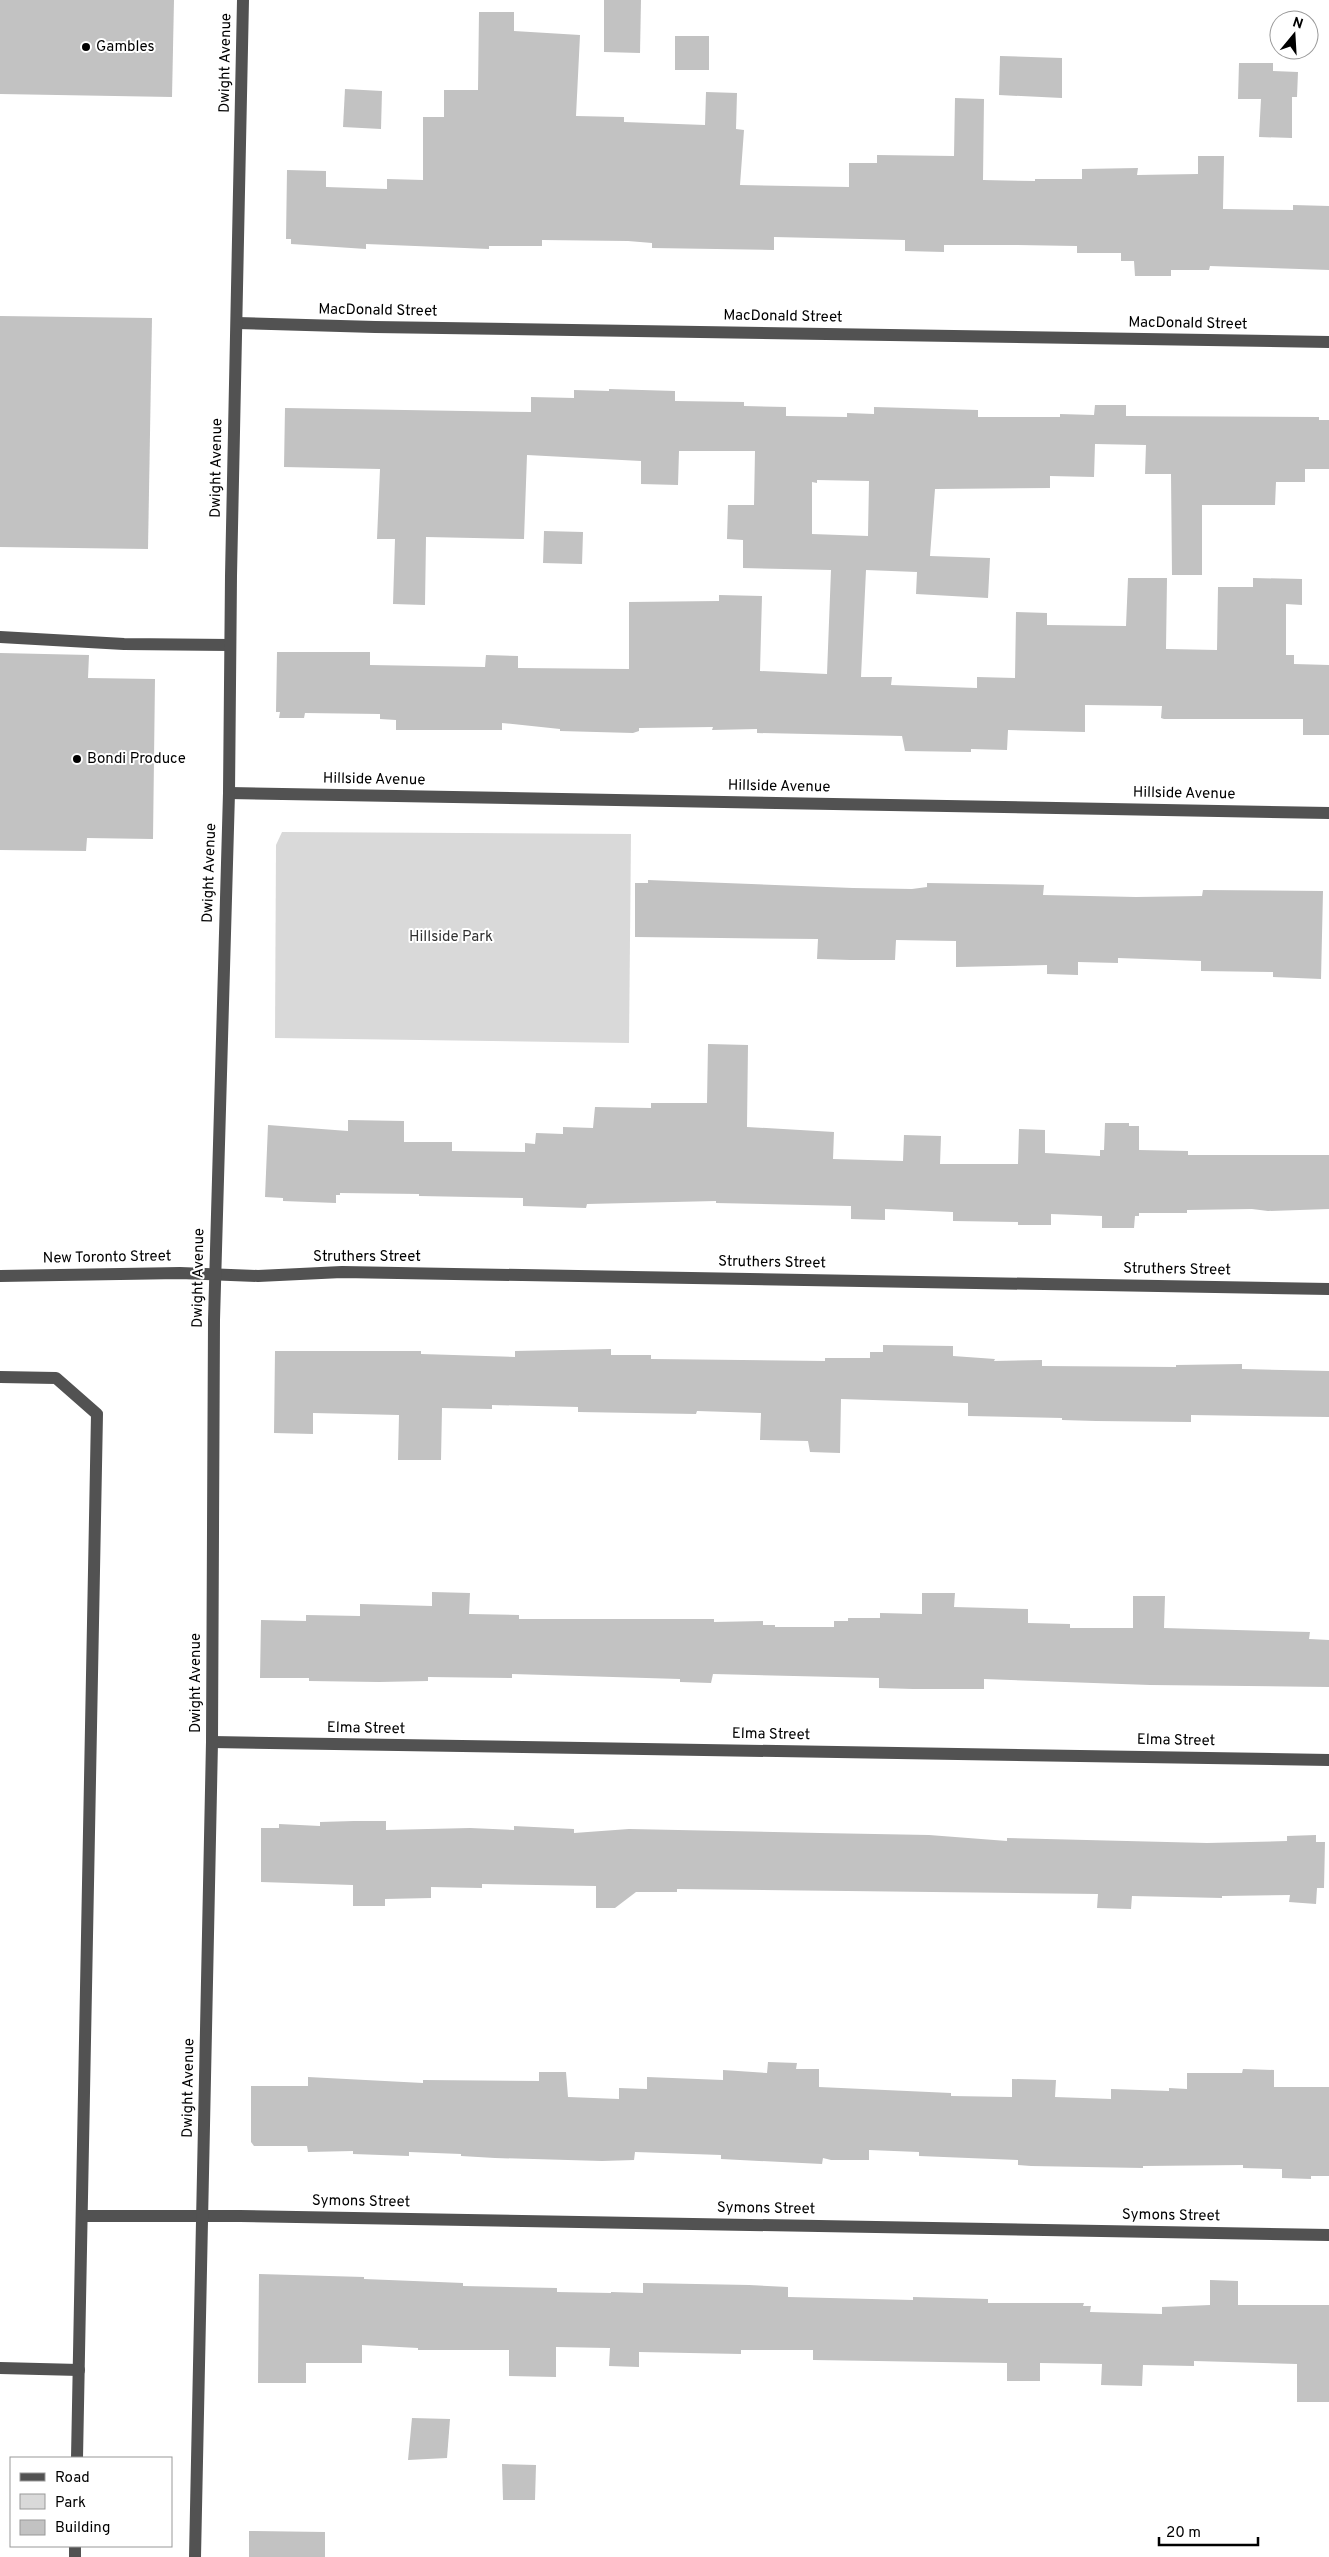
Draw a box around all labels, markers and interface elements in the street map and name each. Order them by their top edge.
north arrow [1269,10,1319,60]
street label: Dwight Avenue [216,13,236,113]
text: N [1290,14,1305,34]
place label: Gambles [96,38,154,57]
marker: Gambles [80,41,92,53]
street label: MacDonald Street [318,300,438,322]
street label: MacDonald Street [723,306,843,328]
street label: MacDonald Street [1128,313,1248,335]
street label: Dwight Avenue [207,418,227,518]
place label: Bondi Produce [87,750,186,769]
marker: Bondi Produce [71,753,83,765]
street label: Hillside Avenue [323,770,425,790]
street label: Hillside Avenue [728,777,830,797]
street label: Hillside Avenue [1133,784,1235,804]
street label: Dwight Avenue [199,823,221,923]
park label: Hillside Park [409,928,493,947]
street label: Dwight Avenue [189,1228,209,1328]
street label: New Toronto Street [43,1247,171,1269]
street label: Struthers Street [313,1248,421,1267]
street label: Struthers Street [718,1253,826,1273]
street label: Struthers Street [1123,1260,1231,1280]
street label: Dwight Avenue [187,1633,206,1733]
street label: Elma Street [327,1719,405,1739]
street label: Elma Street [732,1725,810,1745]
street label: Elma Street [1137,1731,1215,1751]
street label: Dwight Avenue [179,2038,199,2138]
street label: Symons Street [312,2192,410,2212]
street label: Symons Street [717,2199,815,2219]
street label: Symons Street [1122,2206,1220,2226]
legend [10,2457,172,2547]
text: Road [55,2469,90,2488]
text: Park [55,2494,86,2513]
scale bar [1159,2514,1258,2546]
text: Building [55,2519,110,2538]
text: 20 m [1166,2524,1201,2543]

